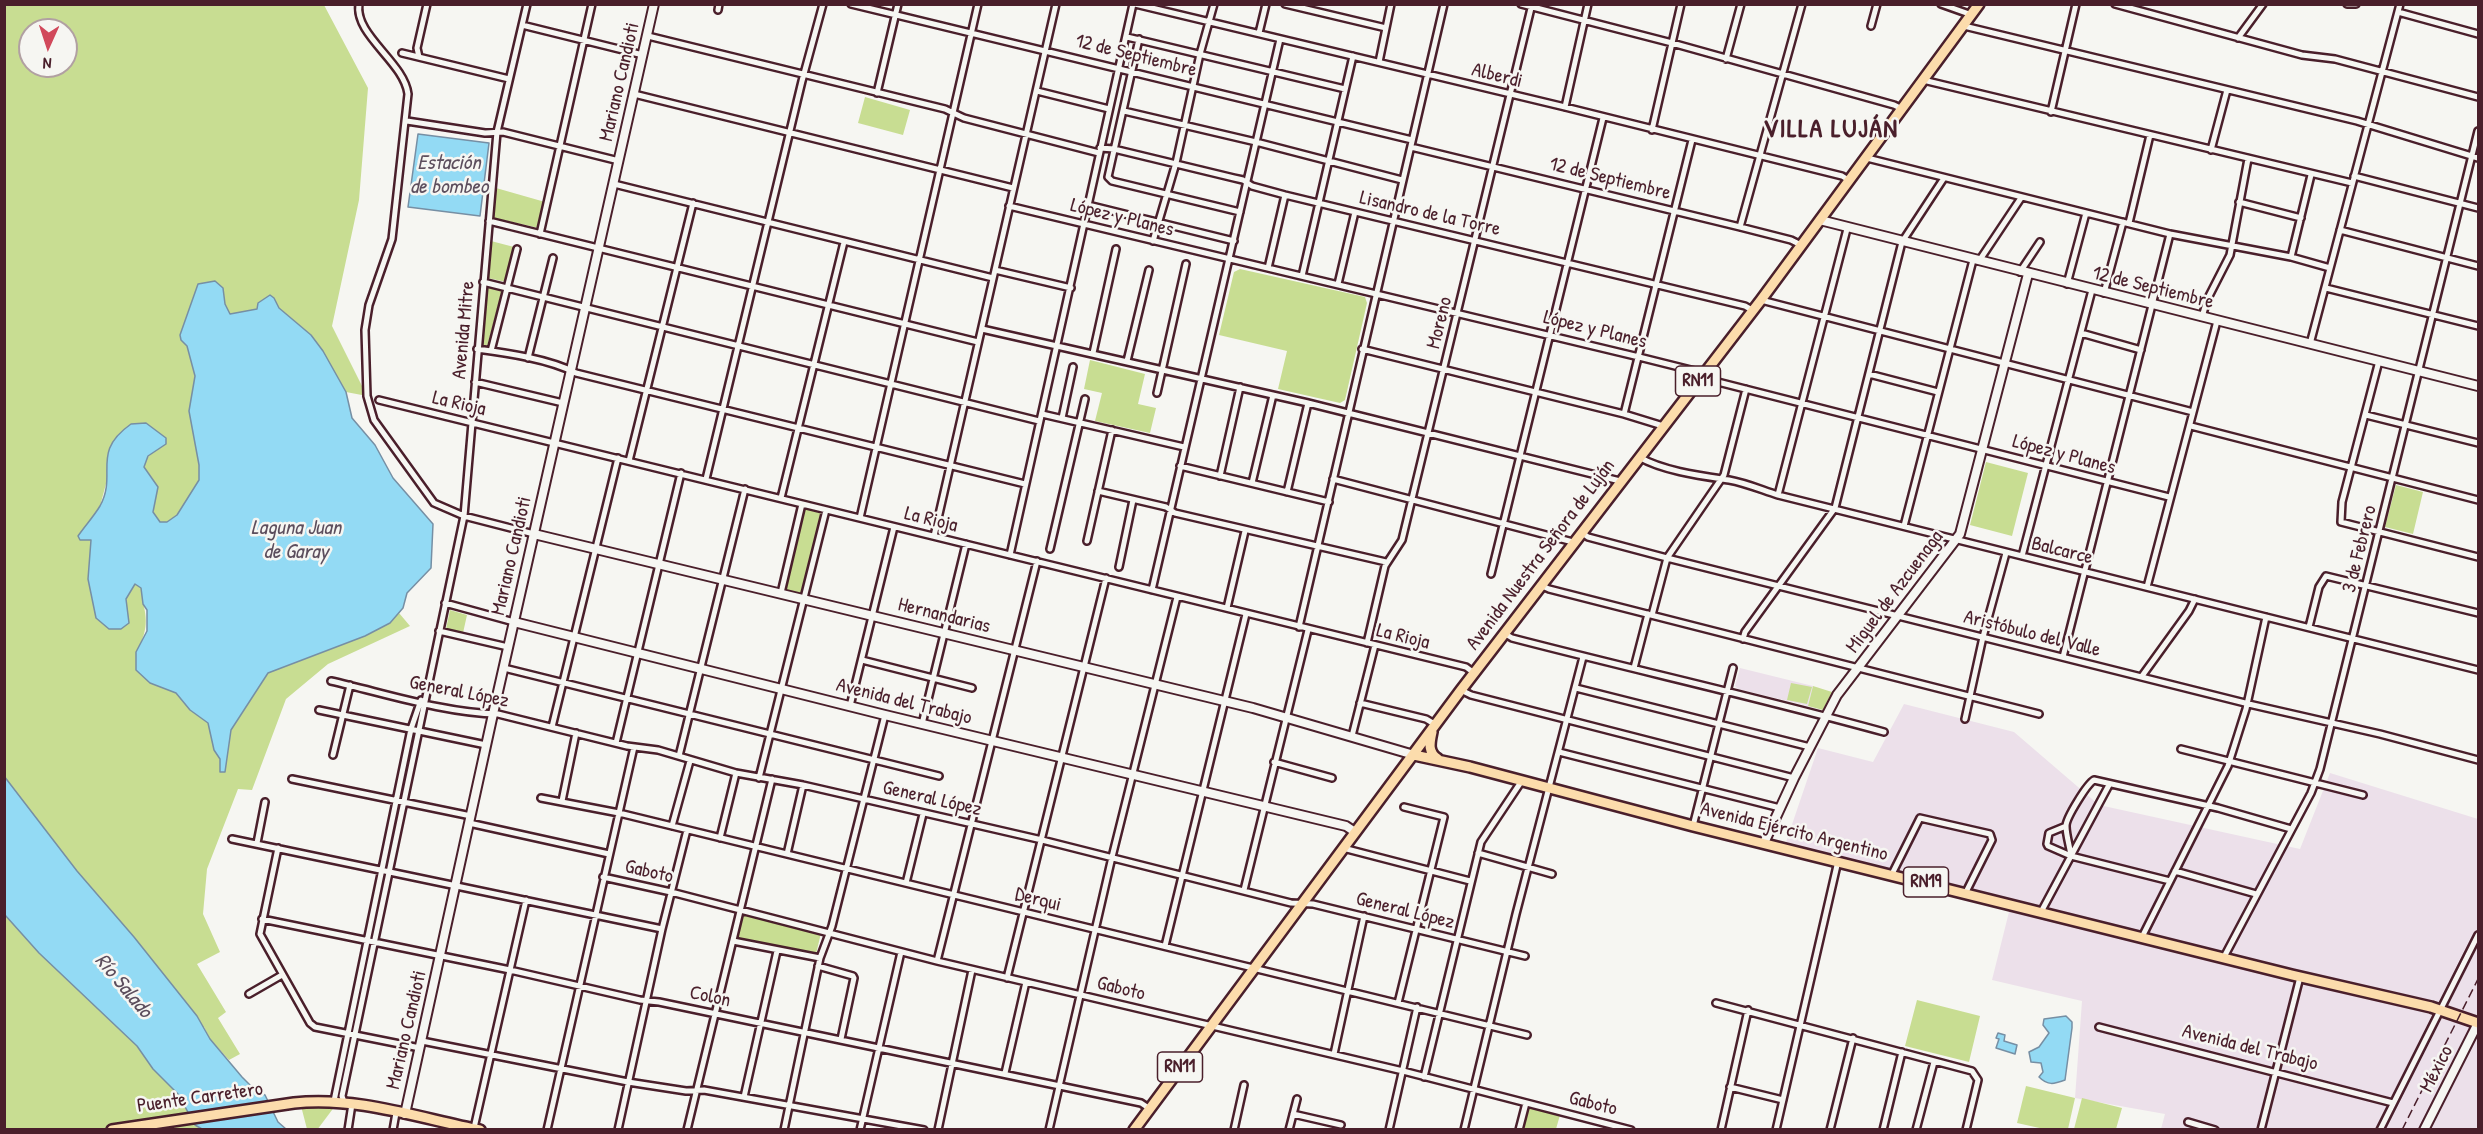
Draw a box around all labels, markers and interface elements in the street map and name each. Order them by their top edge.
north arrow [18,18,78,78]
street label: Mariano Candioti [595,20,645,144]
street label: 12 de Septiembre [1073,29,1199,83]
text: N [42,53,52,75]
street label: Alberdi [1469,58,1525,94]
district label: VILLA LUJÁN [1763,114,1899,146]
water label: Estación de bombeo [410,150,488,200]
street label: 12 de Septiembre [1547,152,1673,206]
street label: Lisandro de la Torre [1357,186,1503,242]
street label: López y Planes [1068,194,1176,242]
street label: 12 de Septiembre [2090,261,2216,315]
street label: Avenida Mitre [448,280,480,380]
street label: Moreno [1422,295,1458,351]
street label: López y Planes [1541,306,1649,354]
road number: RN11 [1676,366,1720,396]
street label: La Rioja [430,386,488,422]
street label: López y Planes [2010,430,2118,480]
street label: Avenida Nuestra Señora de Luján [1461,455,1621,655]
street label: Mariano Candioti [487,494,537,618]
street label: La Rioja [902,502,960,538]
street label: 3 de Febrero [2338,503,2382,595]
water label: Laguna Juan de Garay [251,515,341,565]
street label: Miguel de Azcuenaga [1841,526,1949,658]
street label: Balcarce [2029,532,2095,570]
street label: Hernandarias [895,593,993,639]
street label: Aristóbulo del Valle [1961,605,2103,663]
street label: La Rioja [1374,619,1432,655]
street label: General López [407,671,511,713]
street label: Avenida del Trabajo [834,674,974,730]
street label: General López [880,776,984,822]
street label: Avenida Ejército Argentino [1698,797,1890,867]
street label: Gaboto [623,855,675,889]
road number: RN19 [1904,867,1948,897]
street label: Derqui [1012,883,1064,917]
street label: General López [1353,887,1457,935]
water label: Río Salado [89,949,157,1023]
street label: Mariano Candioti [382,968,432,1092]
street label: Gaboto [1094,971,1148,1007]
street label: Colon [687,981,733,1013]
street label: Avenida del Trabajo [2180,1020,2320,1076]
street label: México [2415,1042,2459,1096]
road number: RN11 [1158,1052,1202,1082]
street label: Puente Carretero [136,1077,264,1119]
street label: Gaboto [1566,1086,1620,1122]

